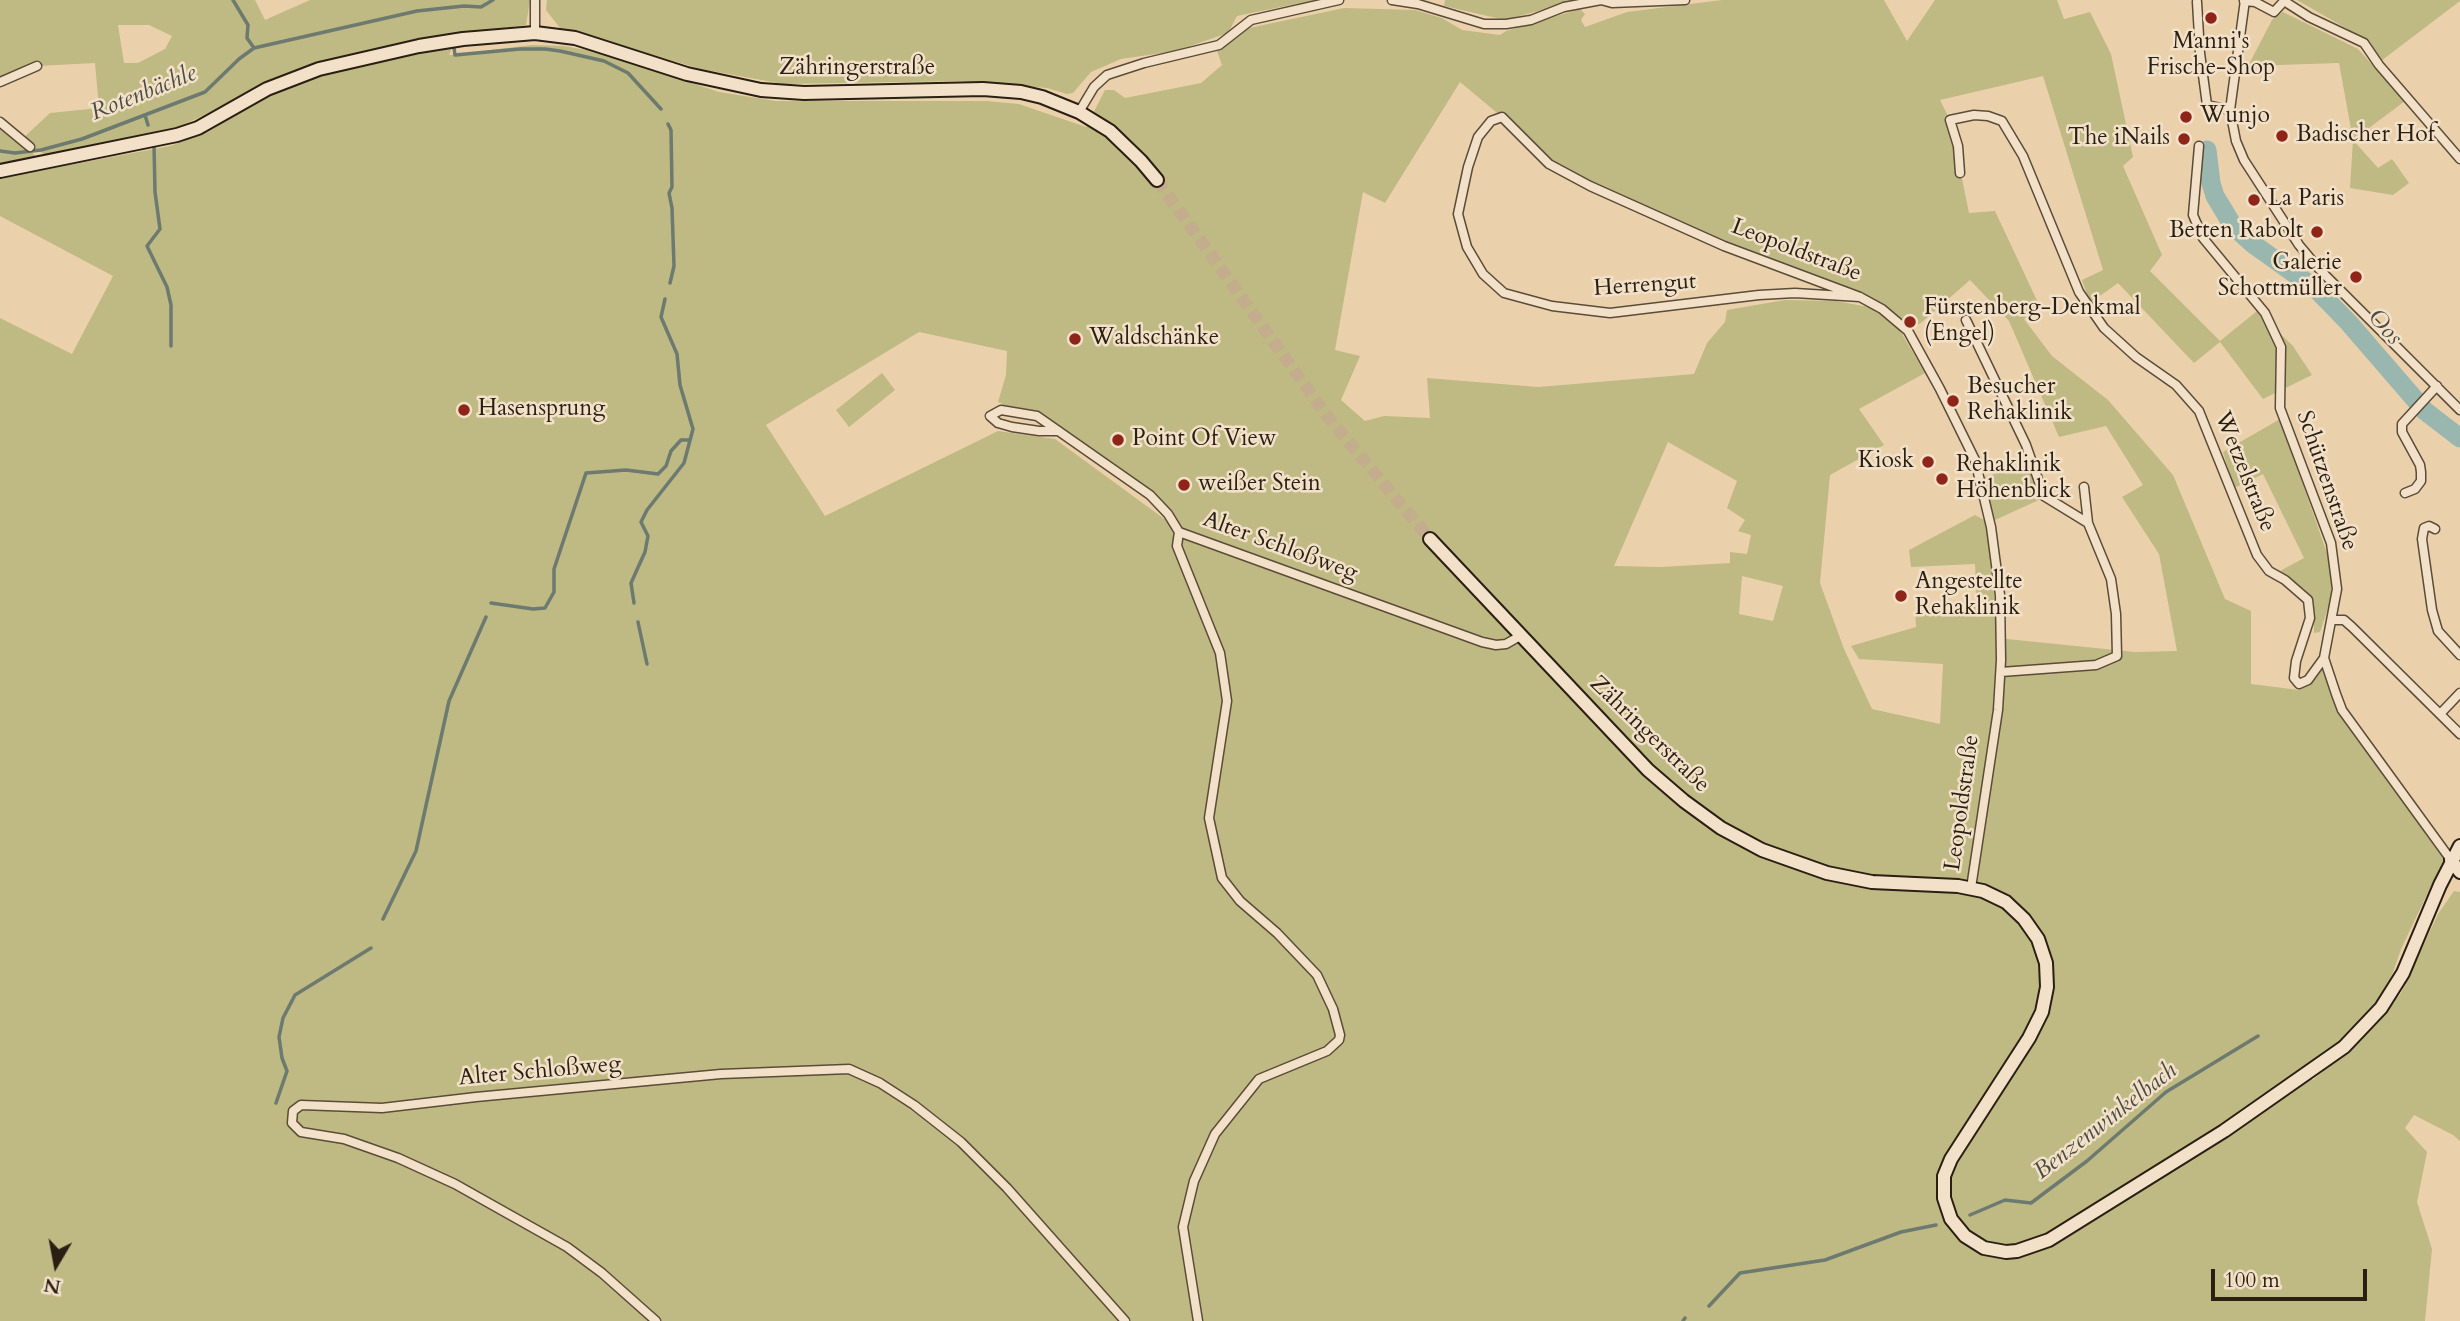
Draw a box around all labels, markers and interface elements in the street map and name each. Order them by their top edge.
marker: Manni's Frische-Shop [2203,10,2219,26]
place label: Manni's Frische-Shop [2147,29,2275,83]
street label: Zähringerstraße [779,55,935,83]
water label: Rotenbächle [87,60,201,128]
place label: Wunjo [2200,103,2270,131]
marker: Wunjo [2178,109,2194,125]
place label: Badischer Hof [2296,122,2435,150]
place label: The iNails [2068,125,2170,153]
marker: Badischer Hof [2274,128,2290,144]
marker: The iNails [2176,131,2192,147]
place label: La Paris [2268,186,2344,214]
marker: La Paris [2246,192,2262,208]
street label: Leopoldstraße [1727,214,1865,288]
place label: Betten Rabolt [2169,218,2303,246]
marker: Betten Rabolt [2309,224,2325,240]
place label: Galerie Schottmüller [2218,250,2342,304]
street label: Herrengut [1593,269,1697,303]
marker: Galerie Schottmüller [2348,269,2364,285]
place label: Fürstenberg-Denkmal (Engel) [1924,295,2141,349]
water label: Oos [2360,304,2408,352]
marker: Fürstenberg-Denkmal (Engel) [1902,314,1918,330]
place label: Waldschänke [1089,325,1219,353]
marker: Waldschänke [1067,331,1083,347]
place label: Besucher Rehaklinik [1967,374,2072,428]
marker: Besucher Rehaklinik [1945,393,1961,409]
place label: Hasensprung [478,396,605,424]
marker: Hasensprung [456,402,472,418]
street label: Wetzelstraße [2207,408,2281,536]
street label: Schützenstraße [2289,408,2363,554]
place label: Point Of View [1132,426,1276,454]
marker: Point Of View [1110,432,1126,448]
place label: Kiosk [1858,448,1914,476]
place label: Rehaklinik Höhenblick [1956,452,2071,506]
marker: Kiosk [1920,454,1936,470]
place label: weißer Stein [1198,471,1321,499]
marker: Rehaklinik Höhenblick [1934,471,1950,487]
marker: weißer Stein [1176,477,1192,493]
street label: Alter Schloßweg [1199,506,1361,588]
place label: Angestellte Rehaklinik [1915,569,2023,623]
marker: Angestellte Rehaklinik [1893,588,1909,604]
street label: Zähringerstraße [1583,671,1715,799]
street label: Leopoldstraße [1940,733,1986,873]
street label: Alter Schloßweg [458,1051,622,1093]
water label: Benzenwinkelbach [2029,1057,2183,1187]
north arrow [21,1230,91,1300]
scale bar [2215,1254,2371,1298]
text: 100 m [2224,1266,2280,1295]
text: N [42,1271,63,1300]

